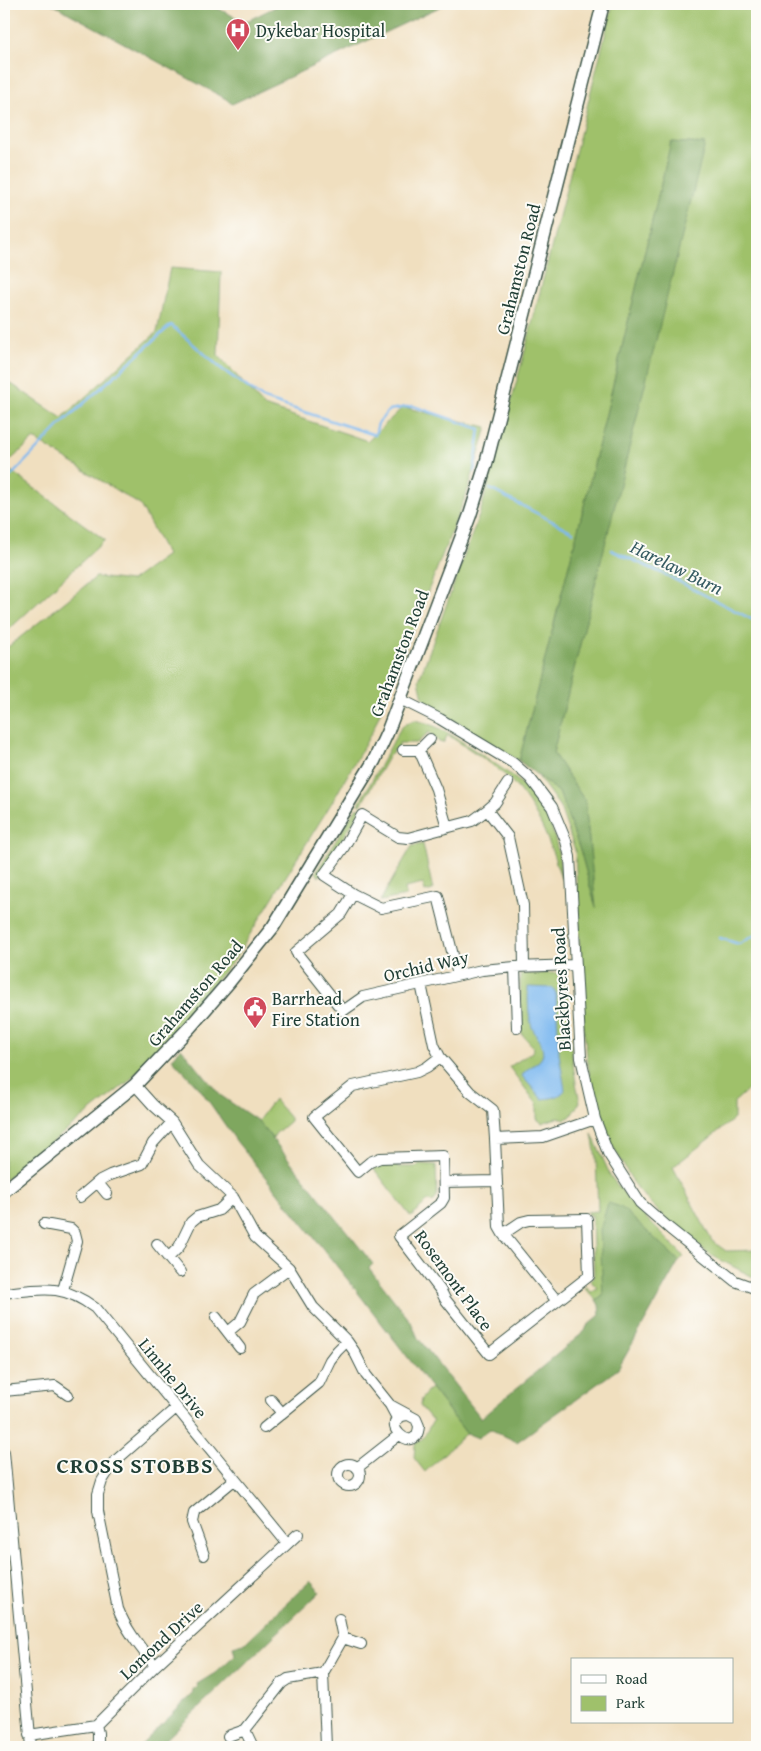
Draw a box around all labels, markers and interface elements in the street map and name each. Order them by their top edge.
hospital icon: Dykebar Hospital [225,17,251,51]
place label: Dykebar Hospital [256,17,385,44]
street label: Grahamston Road [489,200,547,337]
water label: Harelaw Burn [625,532,728,602]
street label: Grahamston Road [362,585,436,720]
street label: Blackbyres Road [544,926,578,1051]
street label: Grahamston Road [141,933,249,1052]
street label: Orchid Way [381,943,471,989]
place label: Barrhead Fire Station [272,985,360,1033]
public building icon: Barrhead Fire Station [242,995,268,1029]
street label: Rosemont Place [408,1224,500,1336]
street label: Linnhe Drive [132,1332,214,1424]
district label: CROSS STOBBS [57,1449,213,1481]
street label: Lomond Drive [113,1594,209,1686]
legend [571,1658,734,1724]
text: Road [616,1668,647,1689]
text: Park [616,1692,645,1713]

